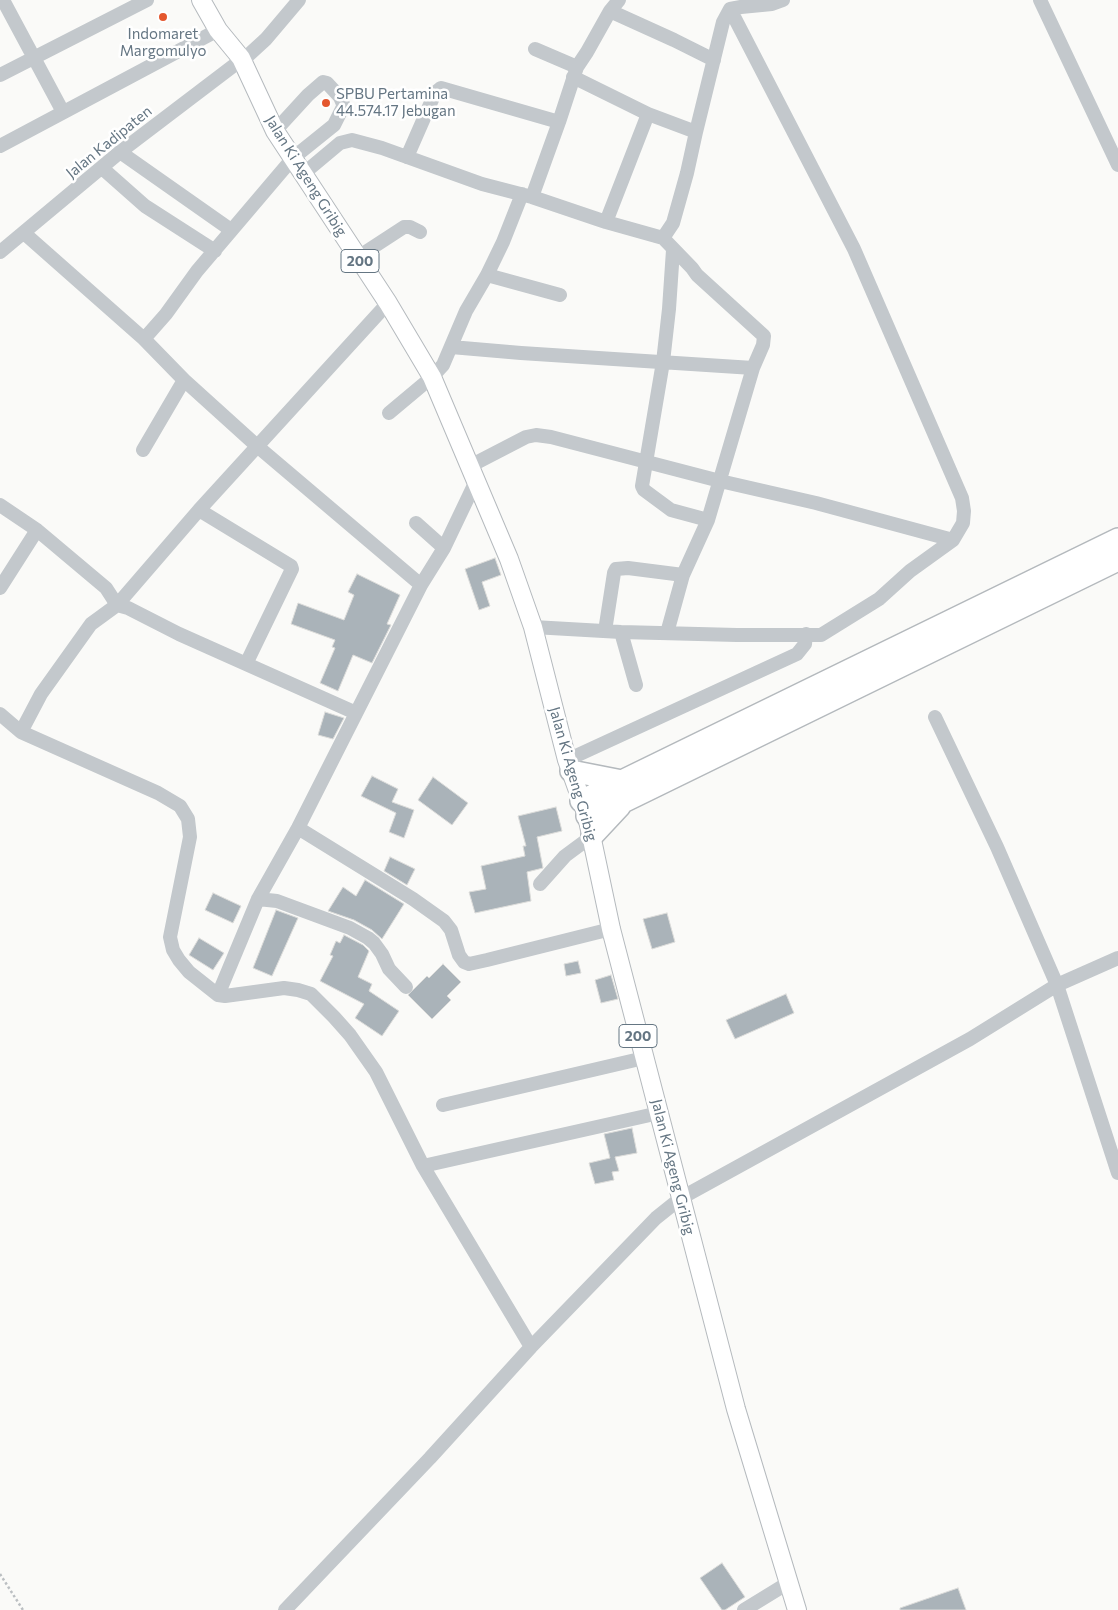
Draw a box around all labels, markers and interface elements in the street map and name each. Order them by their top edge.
marker: Indomaret Margomulyo [157,11,169,23]
place label: Indomaret Margomulyo [120,25,206,60]
place label: SPBU Pertamina 44.574.17 Jebugan [336,85,456,120]
marker: SPBU Pertamina 44.574.17 Jebugan [320,97,332,109]
street label: Jalan Kadipaten [63,102,155,182]
street label: Jalan Ki Ageng Gribig [261,112,351,240]
road number: 200 [341,250,379,272]
street label: Jalan Ki Ageng Gribig [545,705,601,843]
road number: 200 [619,1024,657,1048]
street label: Jalan Ki Ageng Gribig [647,1097,699,1237]

